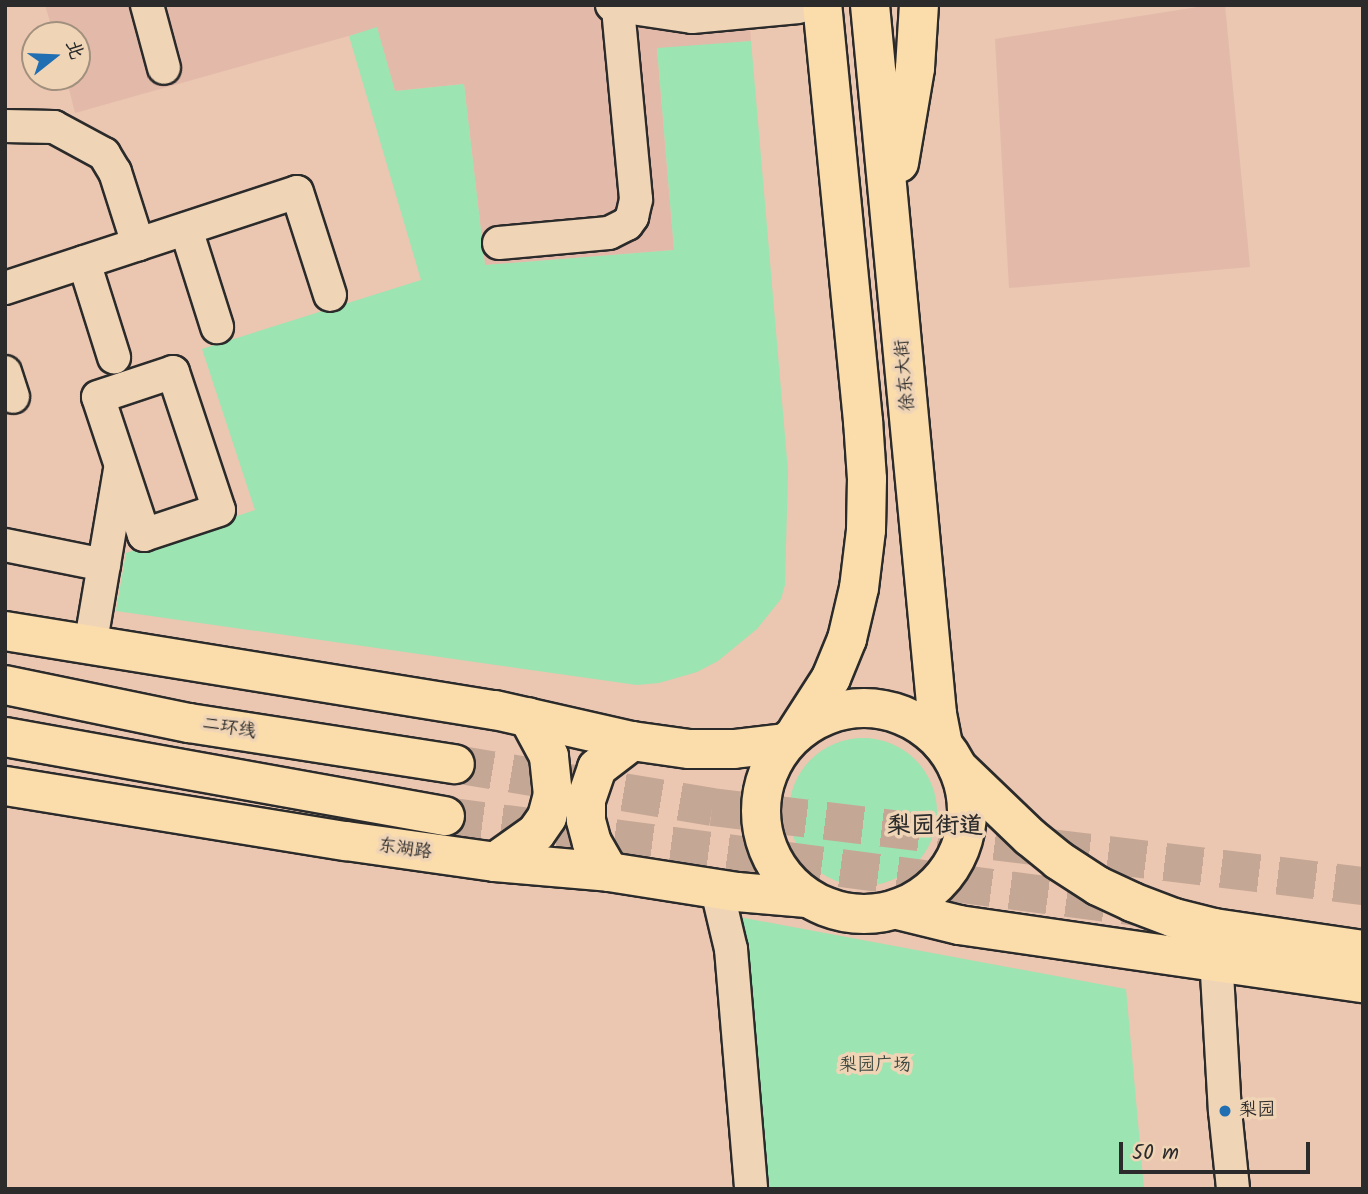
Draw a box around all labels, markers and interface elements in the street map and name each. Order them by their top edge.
north arrow [21,21,91,91]
text: 北 [57,36,91,64]
street label: 徐东大街 [892,338,920,412]
street label: 二环线 [201,714,257,744]
district label: 梨园街道 [887,813,983,841]
street label: 东湖路 [377,836,433,864]
park label: 梨园广场 [839,1055,911,1077]
place label: 梨园 [1239,1100,1275,1122]
marker: 梨园 [1217,1103,1233,1119]
scale bar [1123,1128,1314,1172]
text: 50 m [1132,1137,1179,1170]

